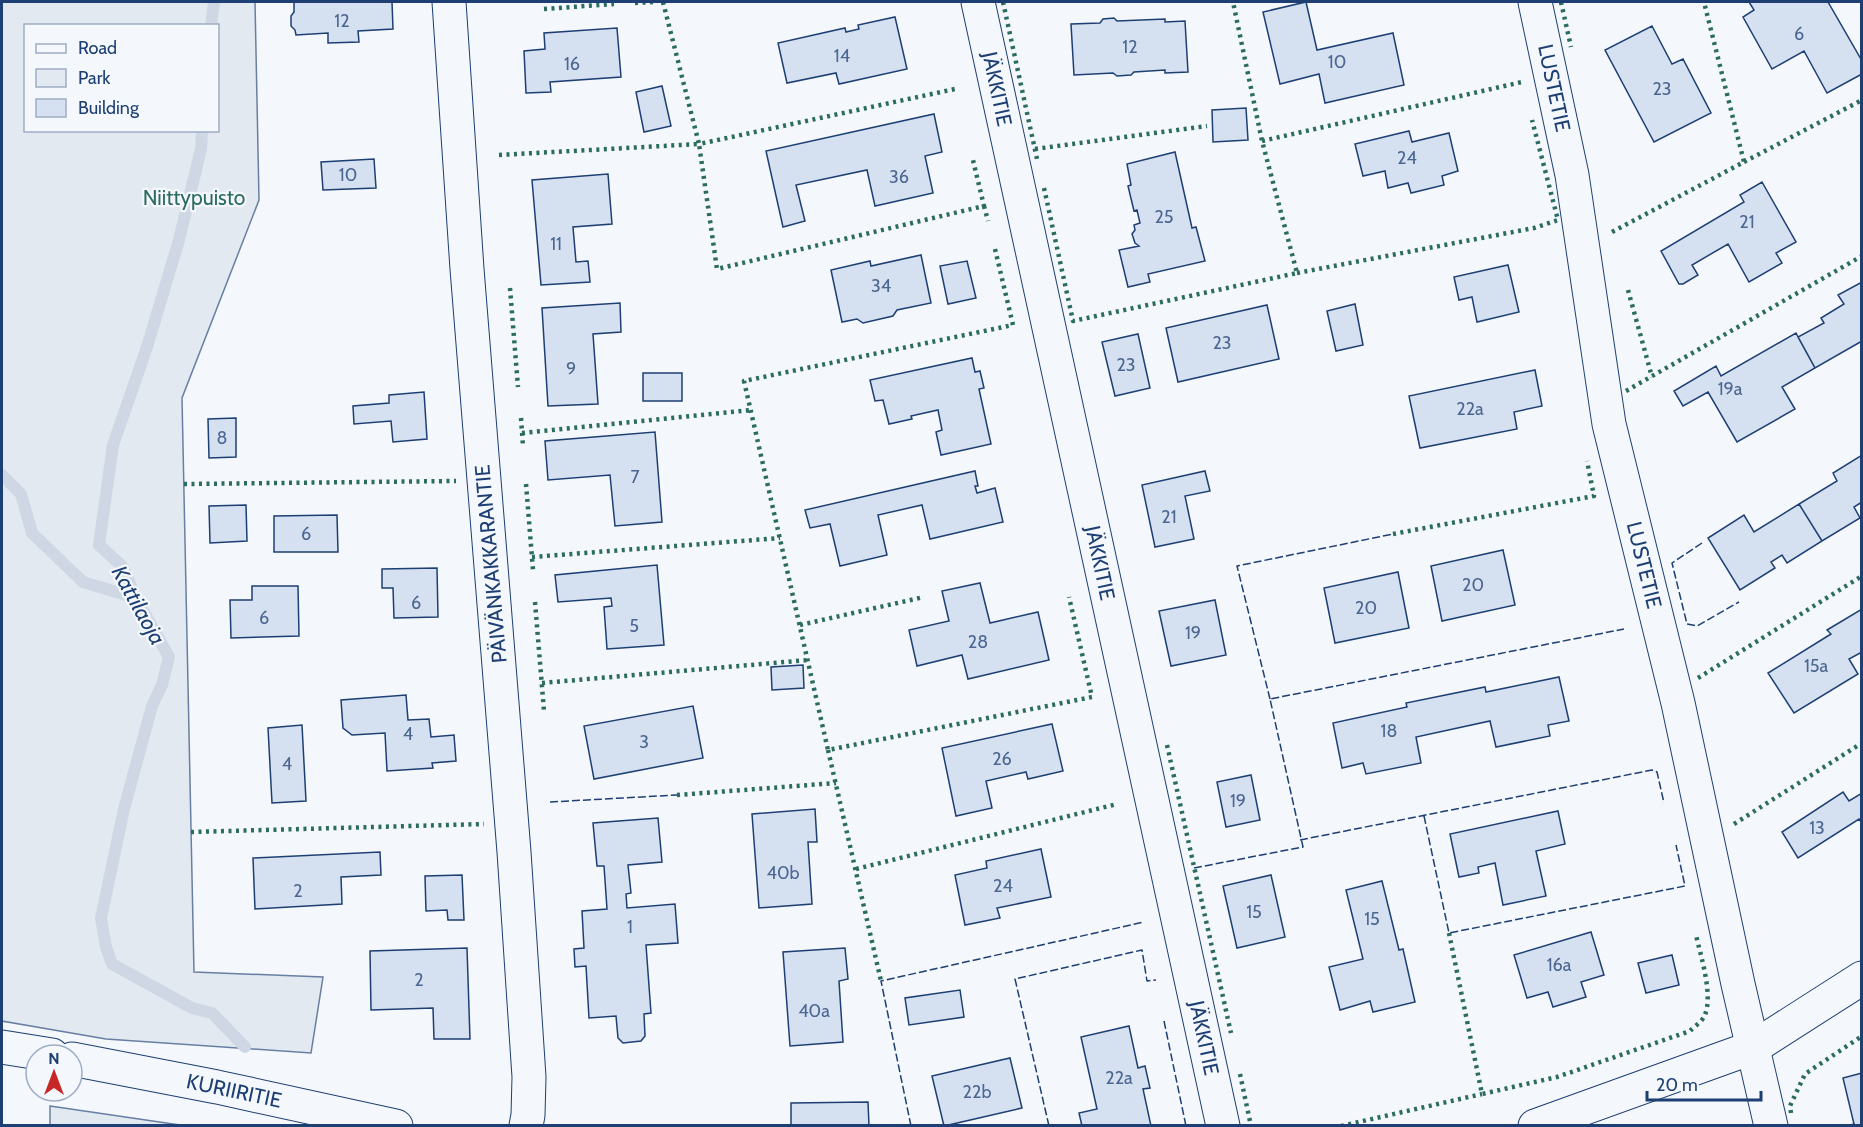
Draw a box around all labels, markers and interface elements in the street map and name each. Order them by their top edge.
house number: 12 [334,10,350,32]
house number: 6 [1794,23,1804,45]
legend [24,24,219,132]
house number: 12 [1122,36,1138,58]
text: Road [78,37,117,59]
street label: LUSTETIE [1533,42,1576,134]
house number: 14 [834,45,850,67]
street label: JÄKKITIE [977,48,1018,128]
house number: 10 [1328,51,1346,73]
house number: 16 [564,53,580,75]
text: Park [78,67,111,89]
house number: 23 [1652,78,1672,100]
text: Building [78,97,140,119]
house number: 24 [1397,147,1417,169]
house number: 10 [339,164,357,186]
house number: 36 [889,166,909,188]
park label: Niittypuisto [143,185,245,210]
house number: 25 [1154,206,1174,228]
house number: 21 [1739,211,1755,233]
house number: 11 [550,233,562,255]
house number: 34 [871,275,891,297]
house number: 23 [1212,332,1232,354]
house number: 23 [1116,354,1136,376]
house number: 9 [566,358,576,380]
house number: 19a [1718,378,1743,400]
house number: 22a [1456,398,1484,420]
house number: 8 [217,427,227,449]
street label: PÄIVÄNKAKKARANTIE [469,464,512,664]
house number: 7 [630,466,640,488]
house number: 21 [1161,506,1177,528]
street label: LUSTETIE [1622,519,1667,611]
street label: JÄKKITIE [1080,522,1121,602]
house number: 6 [301,523,311,545]
water label: Kattilaoja [106,561,171,650]
house number: 20 [1462,574,1484,596]
house number: 6 [411,592,421,614]
house number: 20 [1355,597,1377,619]
house number: 6 [259,607,269,629]
house number: 5 [629,615,639,637]
house number: 19 [1185,622,1201,644]
house number: 28 [968,631,988,653]
house number: 15a [1804,655,1828,677]
house number: 18 [1381,720,1397,742]
house number: 4 [403,723,413,745]
house number: 3 [639,731,649,753]
house number: 26 [992,748,1012,770]
house number: 4 [282,753,292,775]
house number: 19 [1230,790,1246,812]
house number: 13 [1809,817,1825,839]
house number: 40b [767,862,799,884]
house number: 24 [993,875,1013,897]
house number: 2 [293,880,303,902]
house number: 15 [1246,901,1262,923]
house number: 15 [1364,908,1380,930]
house number: 1 [627,916,633,938]
house number: 16a [1547,954,1572,976]
house number: 2 [414,969,424,991]
street label: JÄKKITIE [1184,997,1225,1077]
house number: 40a [798,1000,830,1022]
north arrow [24,1043,84,1103]
text: N [48,1049,60,1068]
scale bar [1647,1064,1761,1102]
house number: 22a [1105,1067,1133,1089]
street label: KURIIRITIE [184,1068,284,1113]
text: 20 m [1656,1074,1698,1096]
house number: 22b [963,1081,991,1103]

